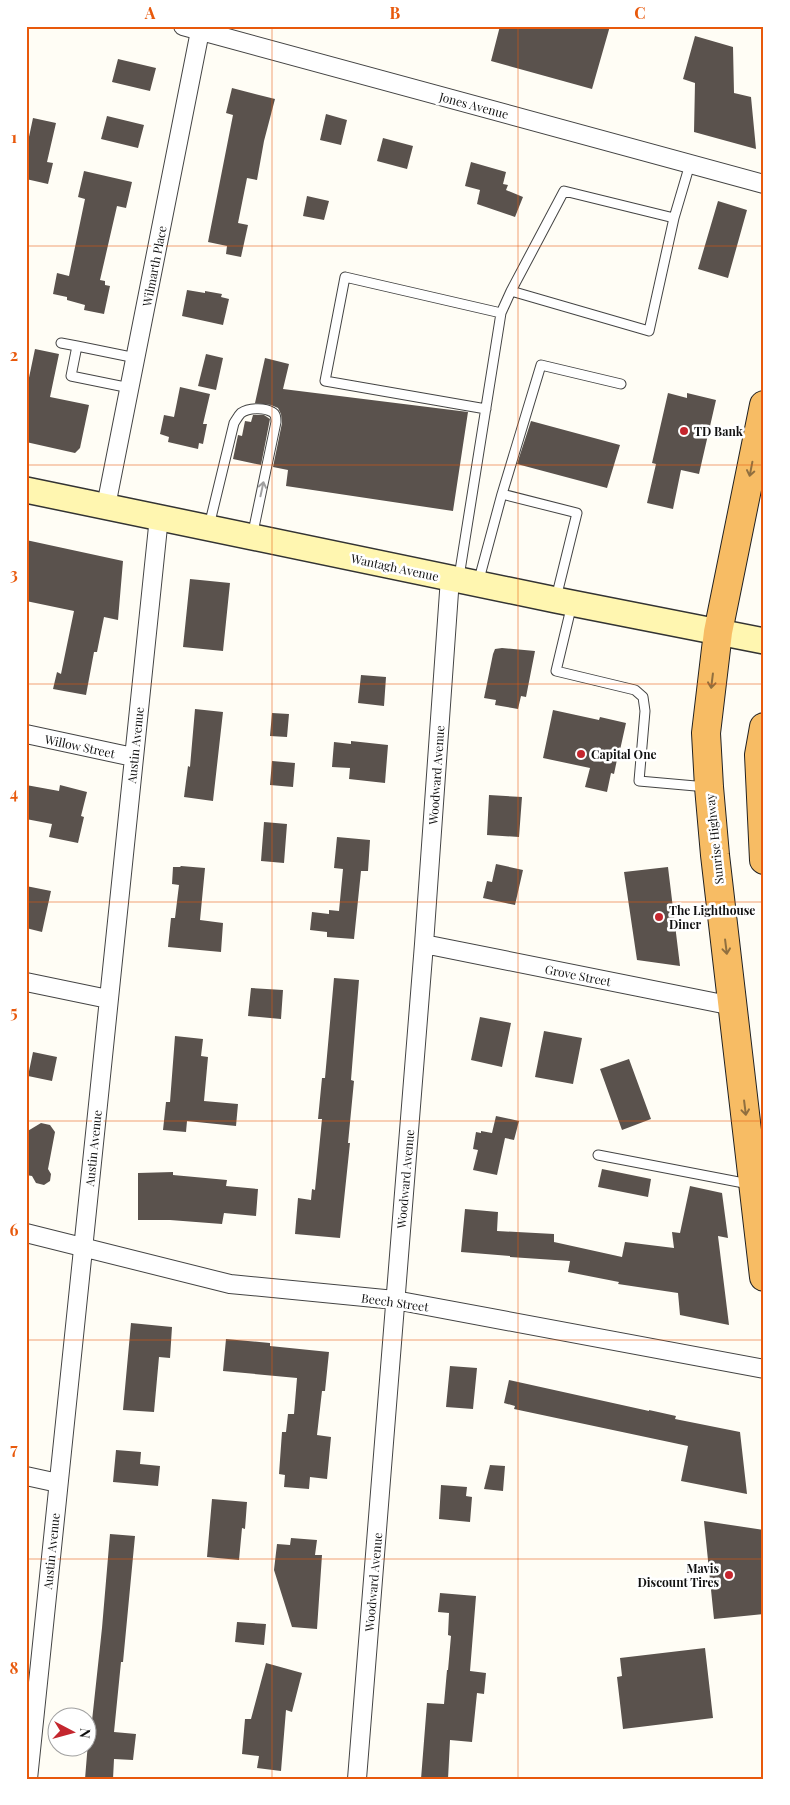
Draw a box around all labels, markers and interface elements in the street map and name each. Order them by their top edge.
text: A [144,2,156,23]
text: B [390,2,401,23]
text: C [634,2,646,23]
street label: Jones Avenue [437,88,510,122]
text: 1 [11,126,17,147]
street label: Wilmarth Place [138,224,170,309]
text: 2 [10,344,18,365]
place label: TD Bank [694,423,744,439]
marker: TD Bank [678,425,690,437]
one-way arrow [745,461,755,477]
one-way arrow [258,482,267,498]
street label: Wantagh Avenue [349,550,440,584]
text: 3 [10,563,18,584]
one-way arrow [707,673,717,689]
street label: Austin Avenue [123,706,147,785]
street label: Woodward Avenue [424,725,447,826]
street label: Willow Street [42,731,117,761]
place label: Capital One [591,746,657,762]
marker: Capital One [575,748,587,760]
text: 4 [10,782,18,803]
street label: Sunrise Highway [701,793,727,885]
place label: The Lighthouse Diner [669,902,755,932]
marker: The Lighthouse Diner [653,911,665,923]
one-way arrow [721,939,731,955]
street label: Grove Street [544,961,613,989]
text: 5 [10,1001,18,1022]
one-way arrow [740,1100,750,1116]
street label: Austin Avenue [81,1109,105,1188]
street label: Woodward Avenue [393,1129,417,1230]
text: 6 [10,1219,19,1240]
street label: Beech Street [360,1289,430,1315]
text: 7 [10,1438,18,1459]
street label: Austin Avenue [39,1512,63,1591]
street label: Woodward Avenue [361,1532,385,1633]
place label: Mavis Discount Tires [638,1560,719,1590]
marker: Mavis Discount Tires [723,1569,735,1581]
text: 8 [10,1657,19,1678]
north arrow [48,1708,98,1758]
text: N [75,1727,95,1739]

